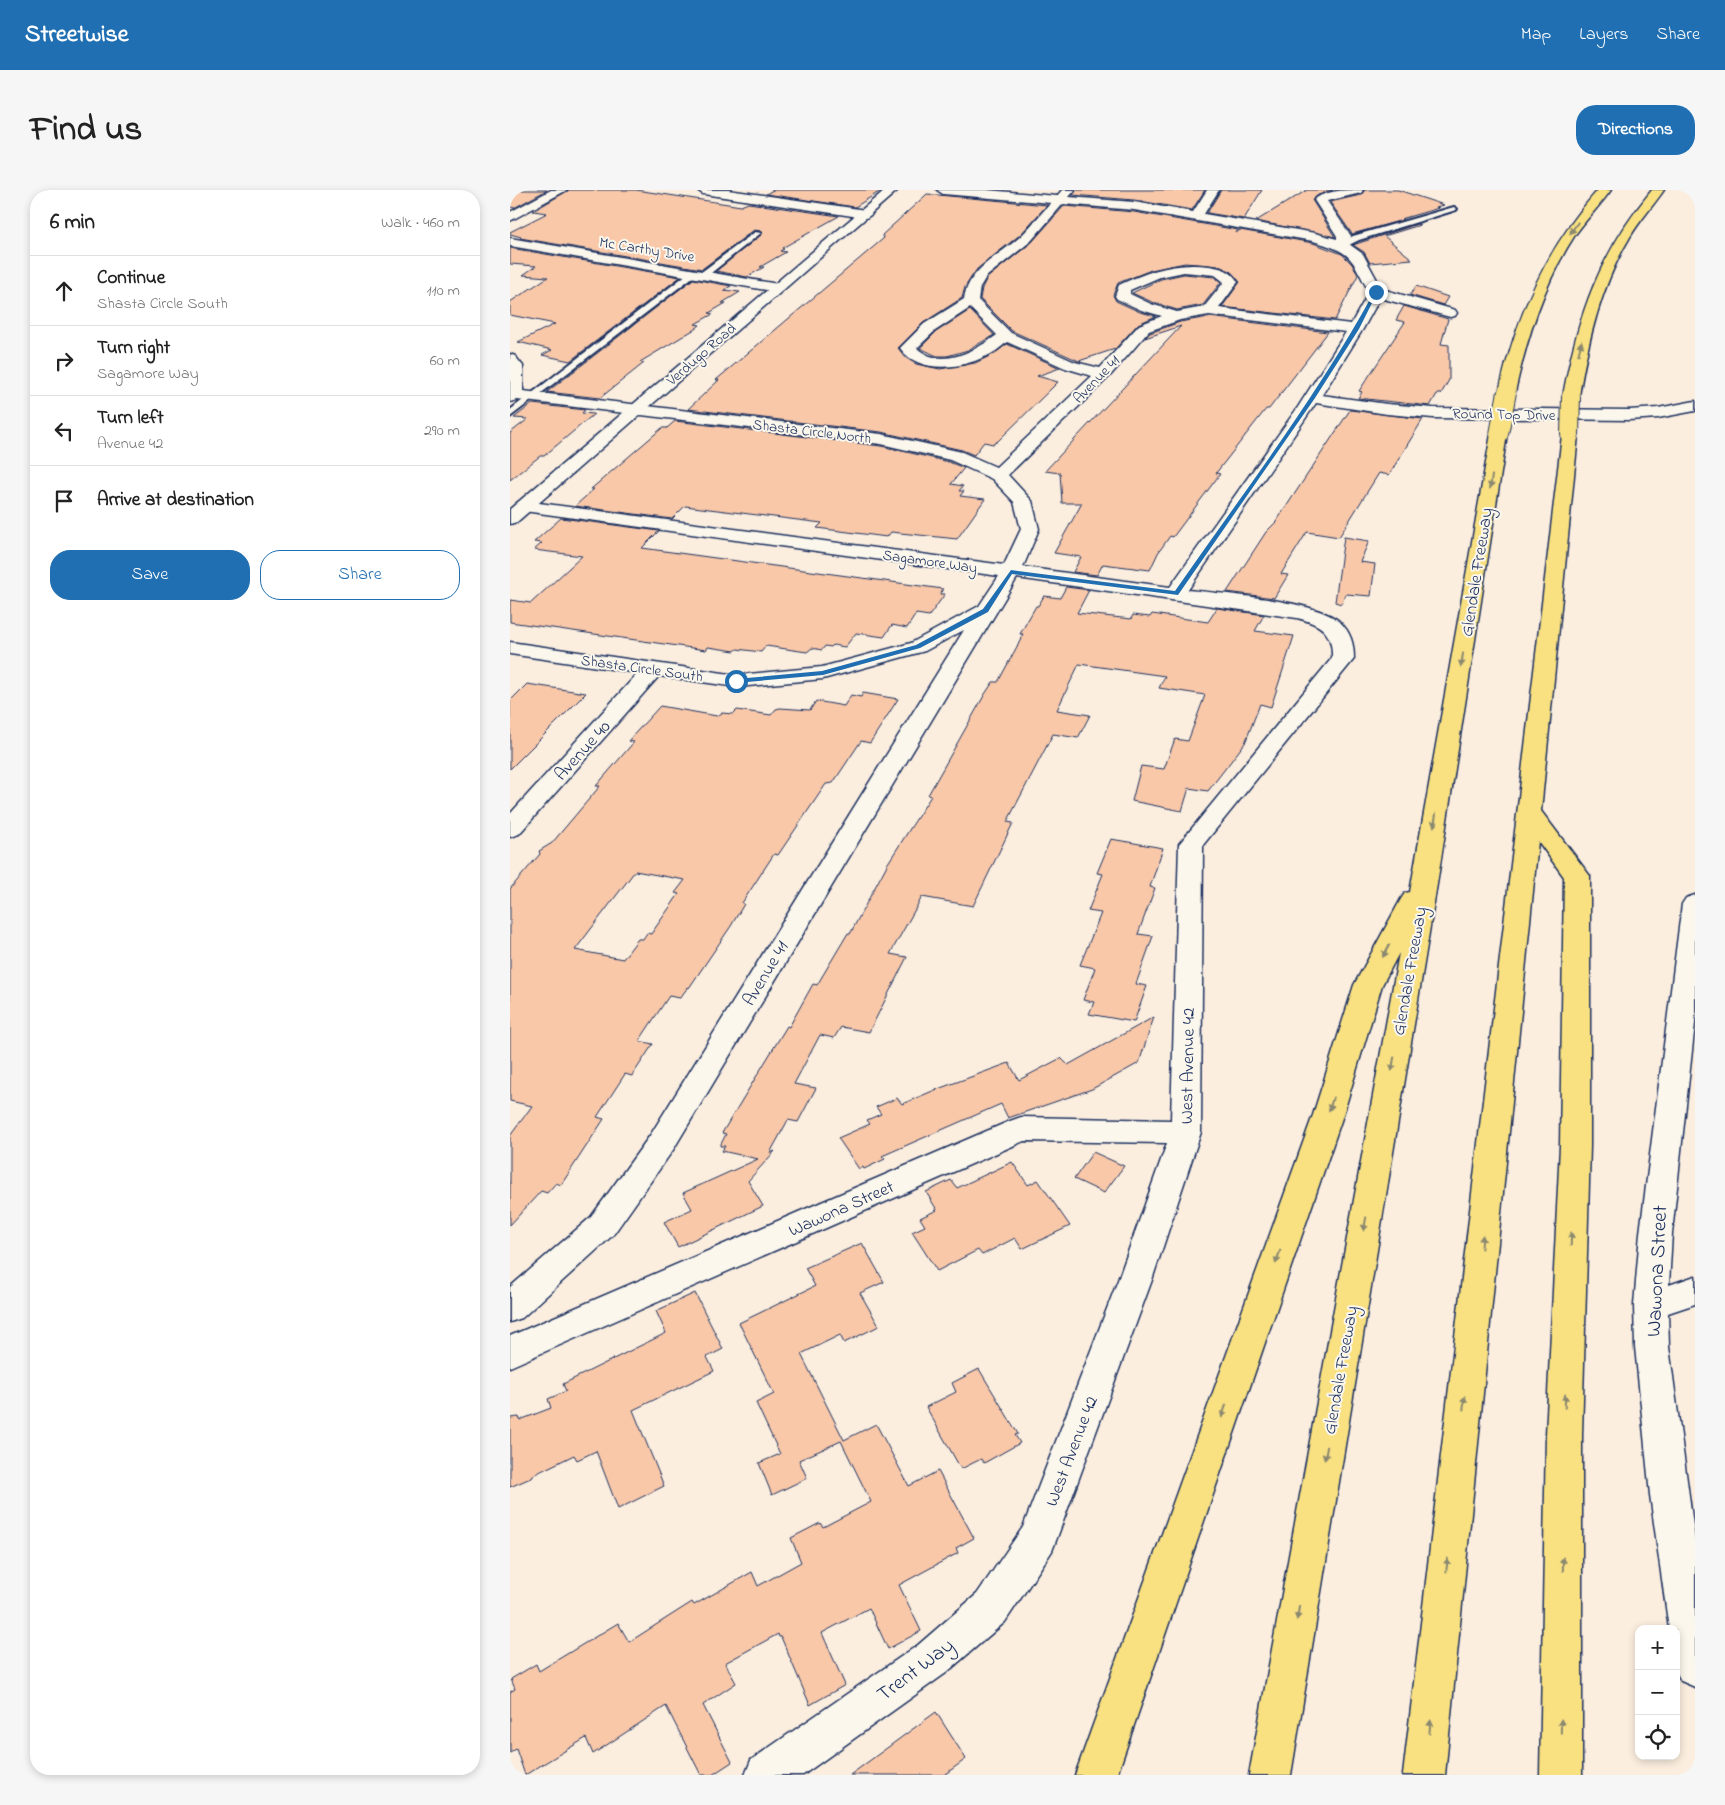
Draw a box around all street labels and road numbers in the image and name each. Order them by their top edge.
street label: Mc Carthy Drive [598,232,696,269]
street label: Verdugo Road [661,318,743,393]
street label: Avenue 41 [1068,350,1125,409]
street label: Round Top Drive [1452,403,1556,427]
street label: Shasta Circle North [751,414,872,450]
street label: Glendale Freeway [1455,506,1501,639]
street label: Sagamore Way [881,544,979,580]
street label: Shasta Circle South [580,650,704,688]
street label: Avenue 40 [549,715,618,787]
street label: Glendale Freeway [1387,905,1435,1038]
street label: Avenue 41 [737,936,796,1011]
street label: West Avenue 42 [1175,1008,1203,1124]
street label: Wawona Street [785,1175,899,1245]
street label: Wawona Street [1640,1204,1676,1338]
street label: Glendale Freeway [1318,1304,1366,1437]
street label: West Avenue 42 [1040,1393,1106,1511]
street label: Trent Way [871,1632,962,1711]

